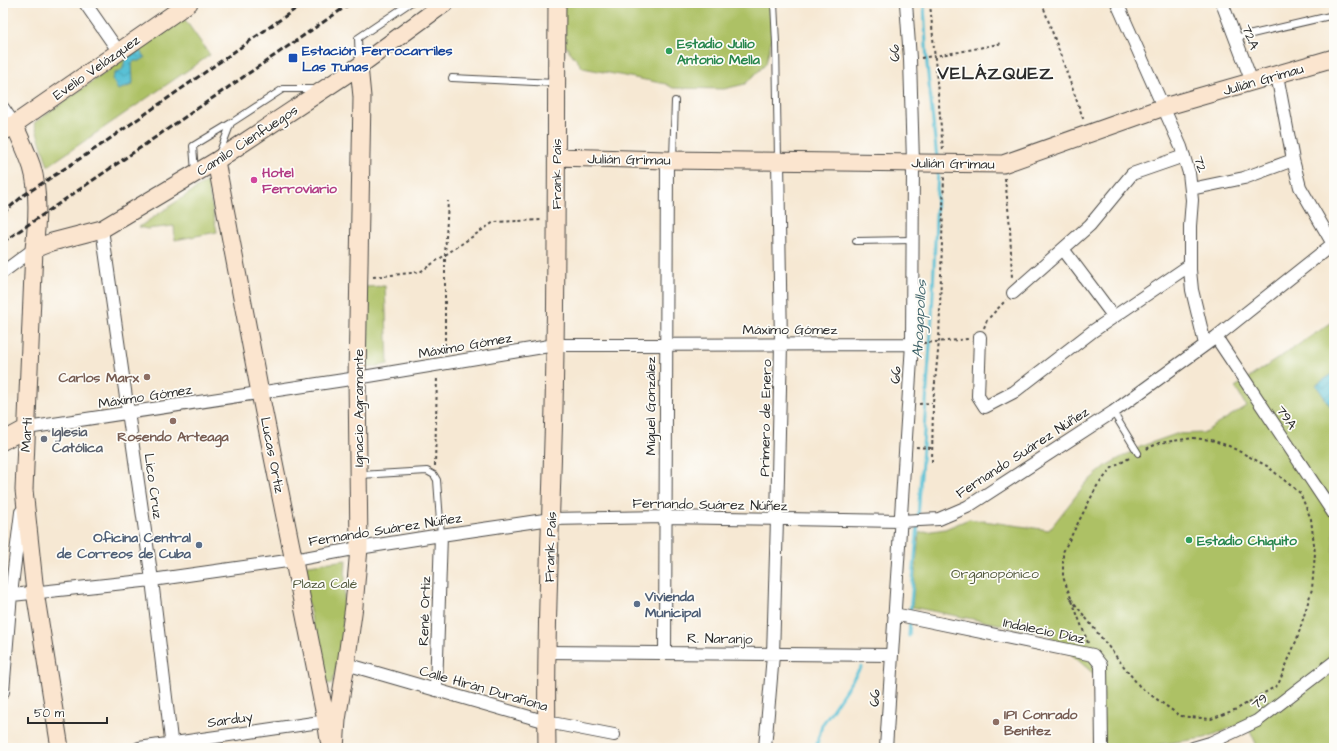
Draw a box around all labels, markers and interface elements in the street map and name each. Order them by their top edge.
street label: 72A [1236,22,1264,53]
street label: Evelio Velázquez [49,30,144,105]
place label: Estadio Julio Antonio Mella [677,34,761,70]
place label: Estación Ferrocarriles Las Tunas [302,41,453,77]
street label: 66 [885,43,905,62]
marker: Estadio Julio Antonio Mella [664,46,674,56]
marker: Estación Ferrocarriles Las Tunas [287,52,299,64]
street label: Julián Grimau [1221,59,1306,101]
district label: VELÁZQUEZ [937,61,1054,86]
street label: Camilo Cienfuegos [193,100,302,181]
street label: Frank Pais [547,139,567,209]
street label: Julián Grimau [587,149,671,171]
street label: Julián Grimau [911,153,995,175]
street label: 72 [1188,154,1212,175]
place label: Hotel Ferroviario [262,163,337,199]
marker: Hotel Ferroviario [249,175,259,185]
water label: Ahogapollos [907,278,933,359]
street label: Máximo Gómez [743,320,837,340]
street label: Máximo Gómez [417,328,514,364]
street label: Ignacio Agramonte [349,349,369,467]
street label: Miguel González [641,357,661,455]
street label: Primero de Enero [755,359,777,477]
street label: 66 [885,365,907,385]
place label: Carlos Marx [59,368,139,388]
marker: Carlos Marx [142,372,152,382]
street label: Máximo Gómez [97,380,194,414]
street label: 79A [1271,401,1302,434]
street label: Fernando Suárez Núñez [952,402,1093,503]
street label: Lucas Ortiz [255,415,289,495]
marker: Rosendo Arteaga [168,416,178,426]
street label: Martí [16,417,38,453]
place label: Iglesia Católica [52,422,104,458]
place label: Rosendo Arteaga [117,427,230,448]
marker: Iglesia Católica [39,434,49,444]
street label: Lico Cruz [139,452,168,520]
street label: Fernando Suárez Núñez [632,494,788,516]
street label: Fernando Suárez Núñez [307,508,463,552]
street label: Frank País [540,511,562,583]
place label: Oficina Central de Correos de Cuba [56,528,192,564]
place label: Estadio Chiquito [1197,531,1297,551]
marker: Estadio Chiquito [1184,535,1194,545]
marker: Oficina Central de Correos de Cuba [194,540,204,550]
park label: Organopónico [951,564,1039,584]
park label: Plaza Calé [293,574,358,594]
street label: René Ortiz [414,576,436,646]
place label: Vivienda Municipal [644,587,702,623]
marker: Vivienda Municipal [632,599,642,609]
street label: Indalecio Díaz [1001,613,1086,649]
street label: R. Naranjo [687,628,753,650]
street label: Calle Hirán Durañona [417,661,550,717]
street label: 66 [864,688,886,708]
street label: 79 [1247,689,1272,715]
scale bar [28,699,107,725]
text: 50 m [34,705,65,722]
place label: IPI Conrado Benítez [1004,705,1078,741]
street label: Sarduy [206,707,255,733]
marker: IPI Conrado Benítez [991,717,1001,727]

